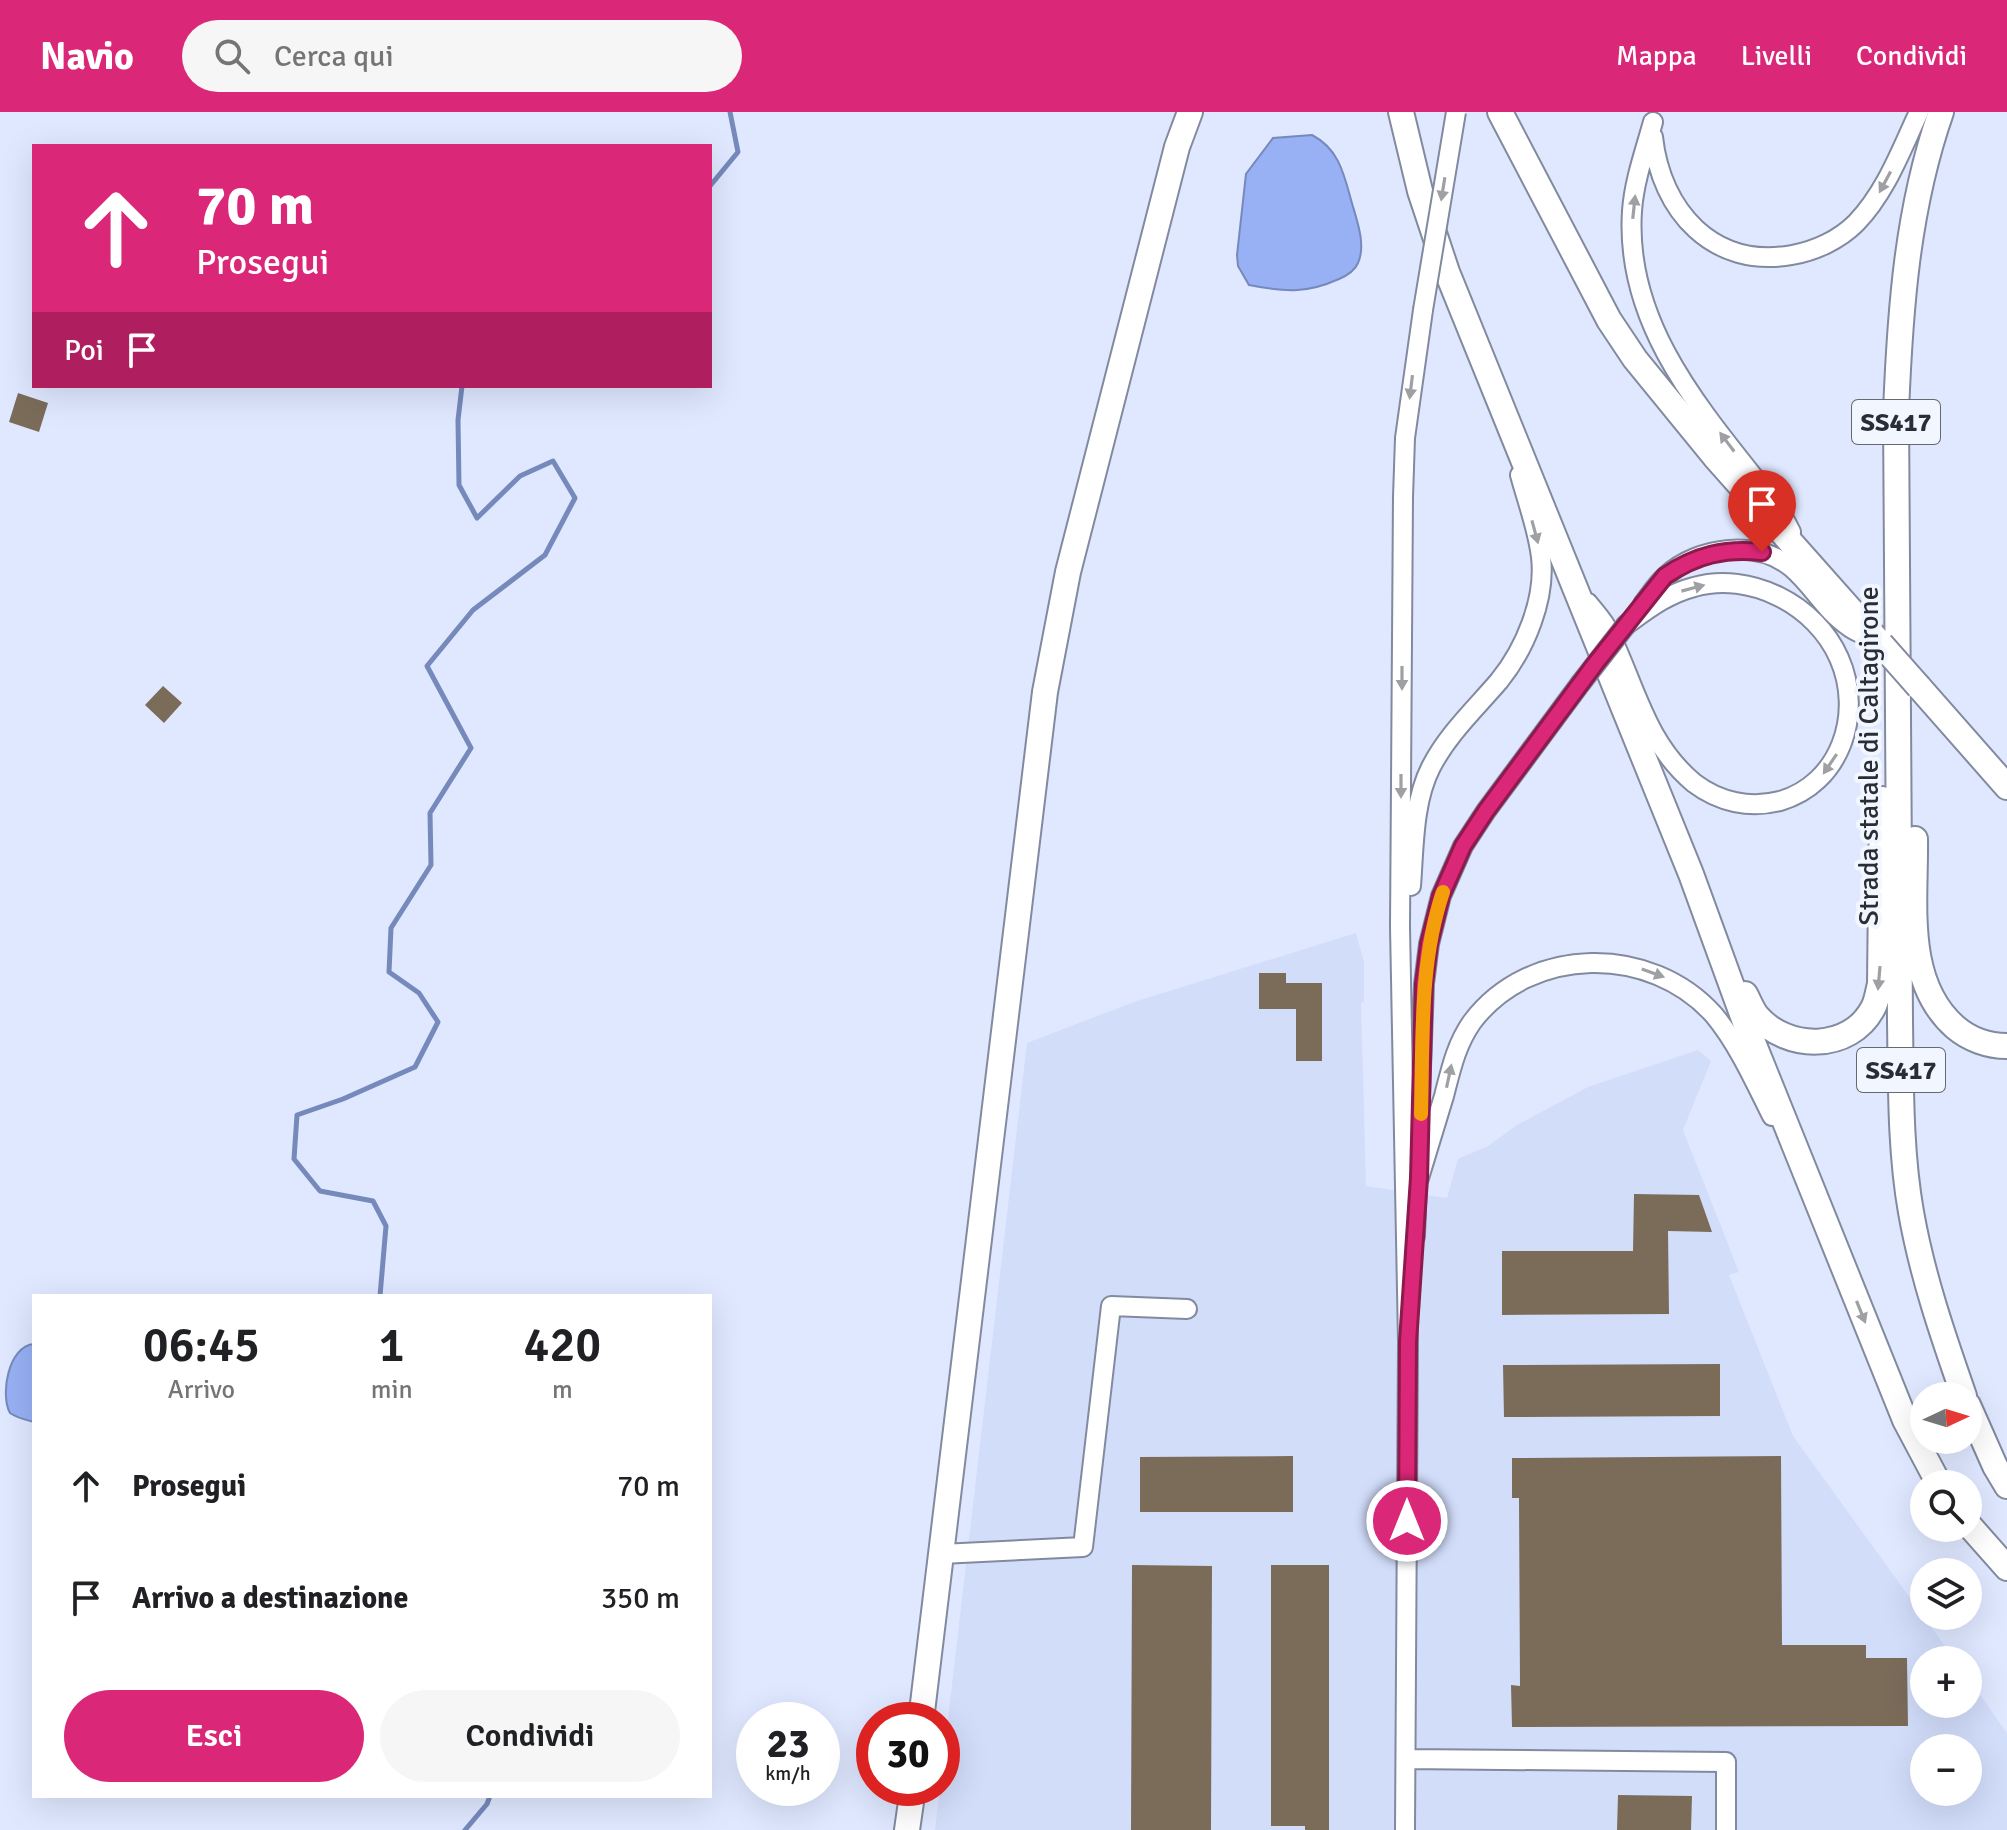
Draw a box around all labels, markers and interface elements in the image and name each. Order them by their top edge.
search box [182,20,742,92]
text: Navio [40,33,134,80]
icon: search [210,34,254,78]
text: Cerca qui [274,38,394,75]
text: Mappa [1616,39,1697,73]
text: Livelli [1741,39,1812,73]
text: Condividi [1856,39,1967,73]
text: 70 m [196,171,314,240]
one-way arrow [1879,171,1892,194]
icon: ahead [64,176,168,280]
one-way arrow [1436,177,1449,202]
one-way arrow [1627,194,1640,219]
text: Prosegui [196,240,329,285]
icon: arrive [120,328,164,372]
text: Poi [64,332,104,369]
one-way arrow [1404,375,1417,400]
road number: SS417 [1852,400,1940,444]
one-way arrow [1719,431,1735,452]
pin [1728,470,1796,552]
icon: arrive [1740,482,1784,526]
one-way arrow [1529,520,1541,545]
one-way arrow [1681,582,1706,594]
street label: Strada statale di Caltagirone [1852,586,1886,926]
one-way arrow [1396,666,1408,691]
one-way arrow [1823,754,1838,775]
one-way arrow [1395,774,1407,799]
one-way arrow [1872,966,1885,991]
one-way arrow [1641,967,1665,980]
road number: SS417 [1857,1048,1945,1092]
one-way arrow [1443,1063,1456,1088]
one-way arrow [1855,1300,1868,1324]
text: 06:45 [143,1316,260,1375]
text: 1 [379,1316,405,1375]
text: 420 [523,1316,601,1375]
text: Arrivo [168,1374,235,1406]
text: min [371,1374,413,1406]
text: m [552,1374,573,1406]
north arrow [1910,1382,1982,1454]
map controls [1910,1382,1982,1806]
icon: ahead [64,1464,108,1508]
text: Prosegui [132,1468,246,1505]
text: 70 m [617,1468,680,1505]
button: search [1910,1470,1982,1542]
position arrow [1365,1479,1449,1563]
button: layers [1910,1558,1982,1630]
icon: arrive [64,1576,108,1620]
text: Arrivo a destinazione [132,1580,408,1617]
text: 350 m [601,1580,680,1617]
button: + [1910,1646,1982,1718]
button: Esci [64,1690,364,1782]
button: Condividi [380,1690,680,1782]
speed limit sign: 30 [856,1702,960,1806]
text: 23 [766,1719,810,1769]
button: − [1910,1734,1982,1806]
text: km/h [765,1761,811,1786]

